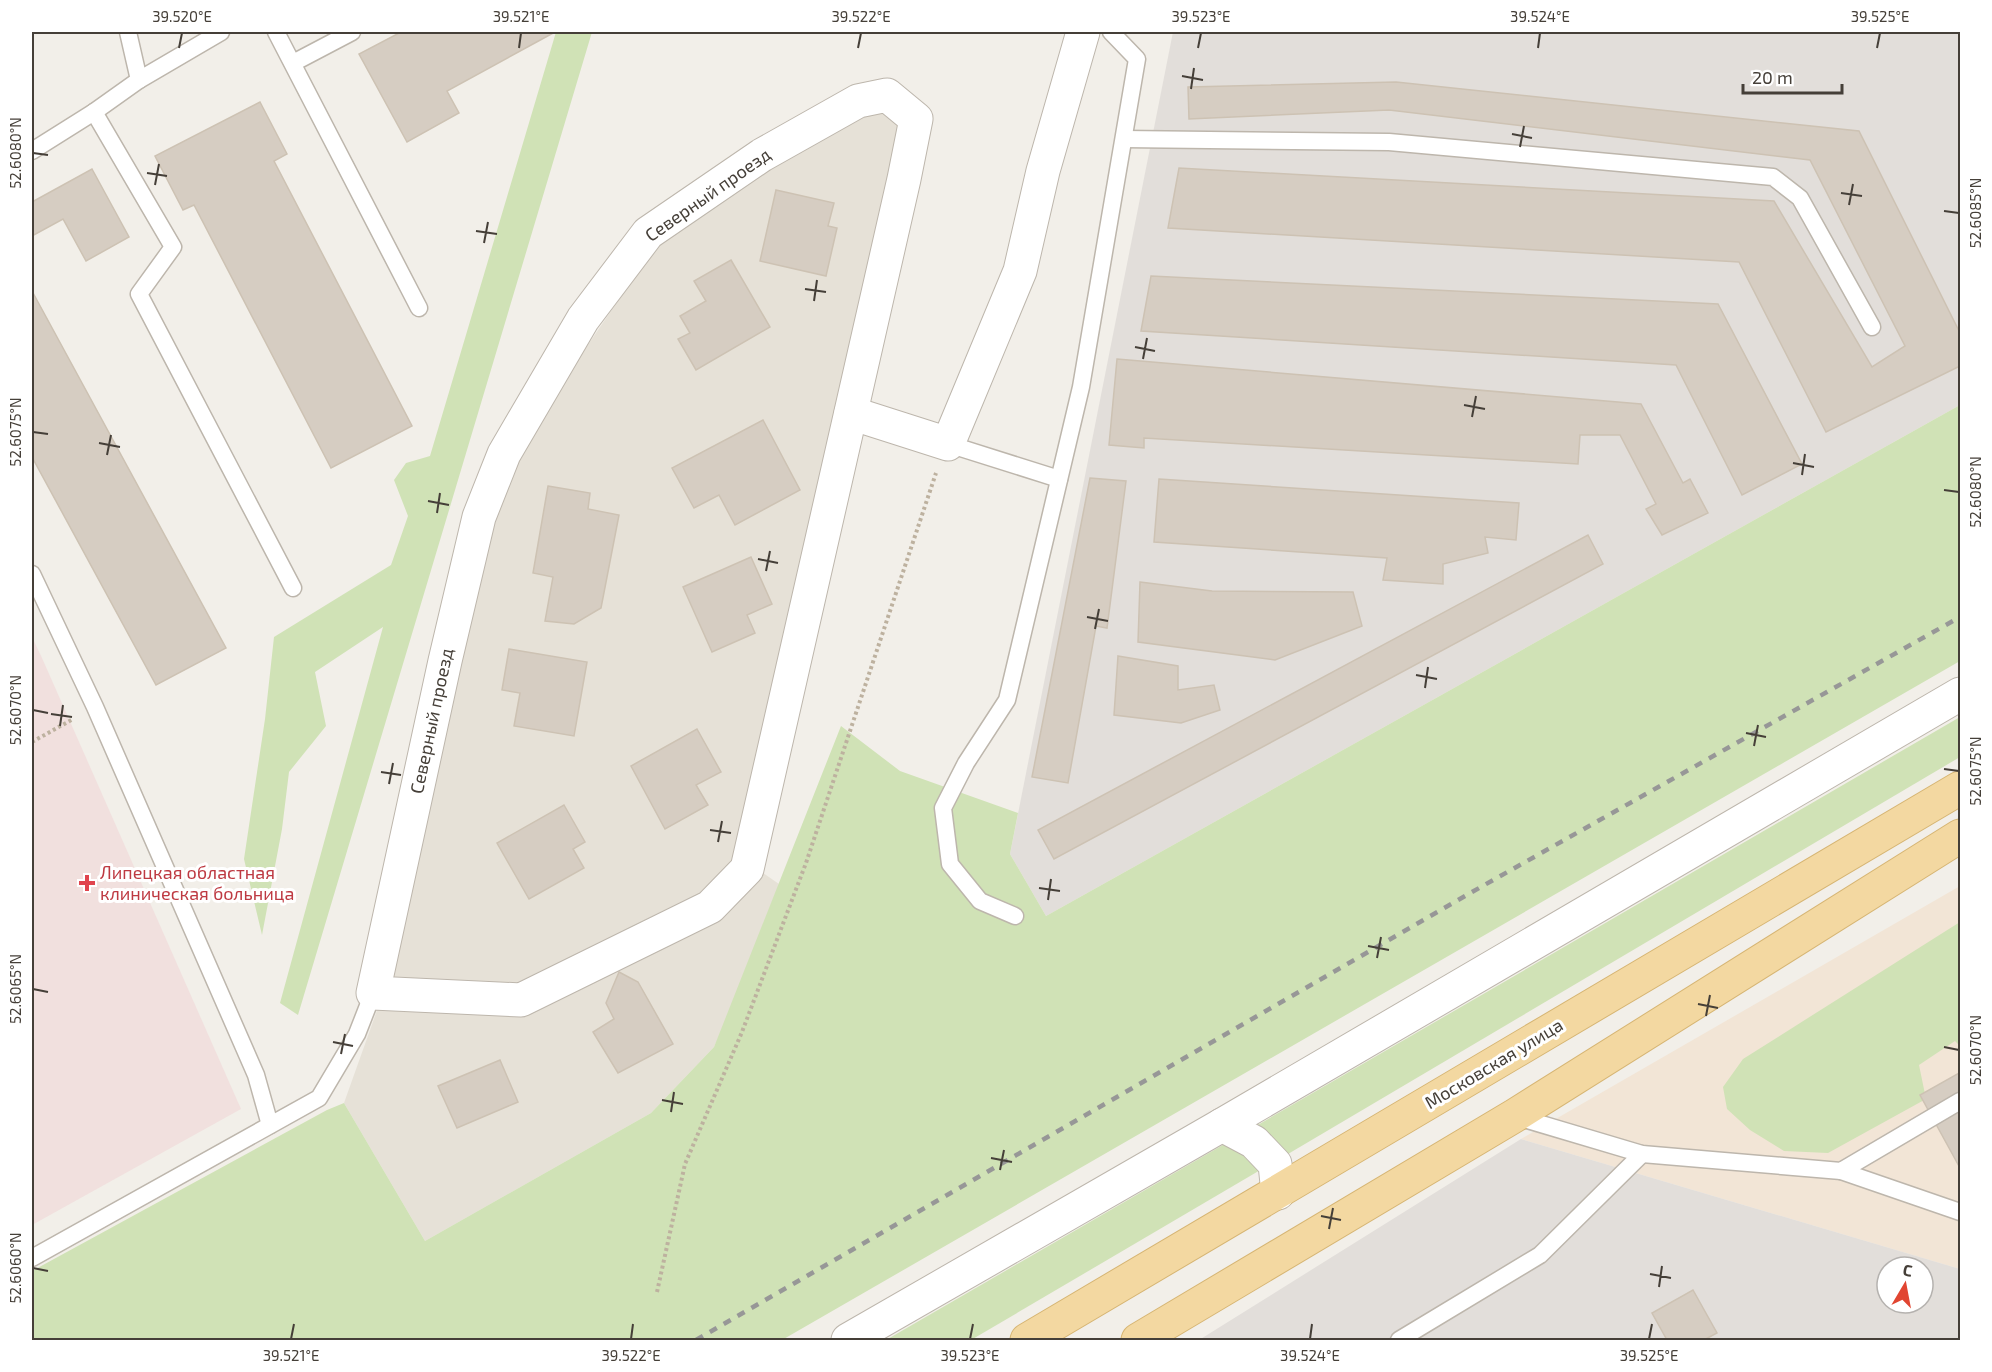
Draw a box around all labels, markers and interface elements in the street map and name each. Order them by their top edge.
text: 39.520°E [152,7,212,25]
text: 39.521°E [493,7,549,25]
text: 39.522°E [831,7,891,25]
text: 39.523°E [1171,7,1231,25]
text: 39.524°E [1510,7,1570,25]
text: 39.525°E [1851,7,1909,25]
scale bar [1743,57,1842,95]
text: 20 m [1752,66,1793,88]
text: 52.6080°N [6,117,24,189]
street label: Северный проезд [640,143,774,246]
text: 52.6085°N [1966,178,1984,248]
text: 52.6075°N [6,397,24,467]
text: 52.6080°N [1966,456,1984,528]
street label: Северный проезд [405,646,457,796]
text: 52.6070°N [6,675,24,745]
text: 52.6075°N [1966,736,1984,806]
place label: Липецкая областная клиническая больница [100,861,294,904]
marker: Липецкая областная клиническая больница [78,874,96,892]
text: 52.6065°N [6,954,24,1024]
street label: Московская улица [1420,1013,1567,1113]
text: 52.6070°N [1966,1015,1984,1085]
text: 52.6060°N [6,1232,24,1304]
north arrow [1875,1255,1935,1315]
text: С [1901,1260,1914,1280]
text: 39.521°E [263,1346,319,1364]
text: 39.522°E [601,1346,661,1364]
text: 39.523°E [940,1346,1000,1364]
text: 39.524°E [1280,1346,1340,1364]
text: 39.525°E [1620,1346,1678,1364]

